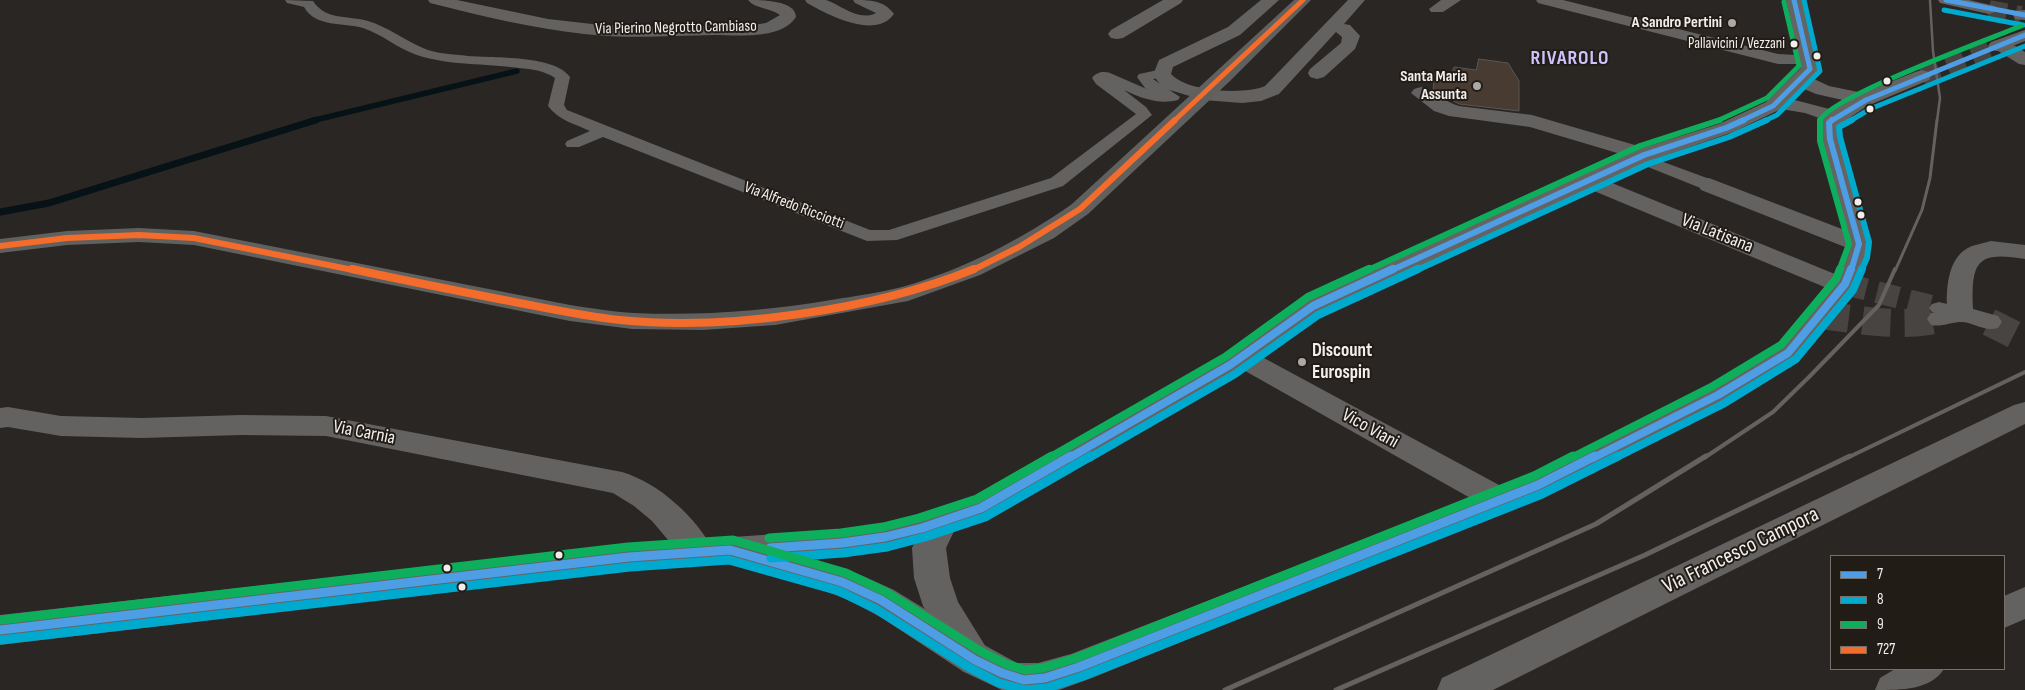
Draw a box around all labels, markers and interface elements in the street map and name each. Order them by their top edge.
place label: A Sandro Pertini [1632,13,1722,33]
street label: Via Pierino Negrotto Cambiaso [595,17,757,39]
marker: A Sandro Pertini [1726,17,1738,29]
place label: Pallavicini / Vezzani [1688,35,1785,53]
marker: Pallavicini / Vezzani [1789,39,1799,49]
district label: RIVAROLO [1530,47,1610,71]
unlabelled marker [1812,51,1822,61]
place label: Santa Maria Assunta [1400,67,1467,105]
unlabelled marker [1882,76,1892,86]
marker: Santa Maria Assunta [1471,80,1483,92]
unlabelled marker [1865,104,1875,114]
street label: Via Alfredo Ricciotti [741,178,847,234]
unlabelled marker [1853,197,1863,207]
street label: Via Latisana [1678,209,1756,259]
unlabelled marker [1856,210,1866,220]
place label: Discount Eurospin [1312,340,1372,384]
marker: Discount Eurospin [1296,356,1308,368]
street label: Vico Viani [1338,404,1402,454]
street label: Via Carnia [331,416,397,450]
street label: Via Francesco Campora [1659,502,1823,600]
unlabelled marker [554,550,564,560]
legend [1830,555,2005,670]
unlabelled marker [442,563,452,573]
text: 7 [1877,565,1883,584]
unlabelled marker [457,582,467,592]
text: 8 [1877,590,1884,609]
text: 9 [1877,615,1884,634]
text: 727 [1877,640,1895,659]

